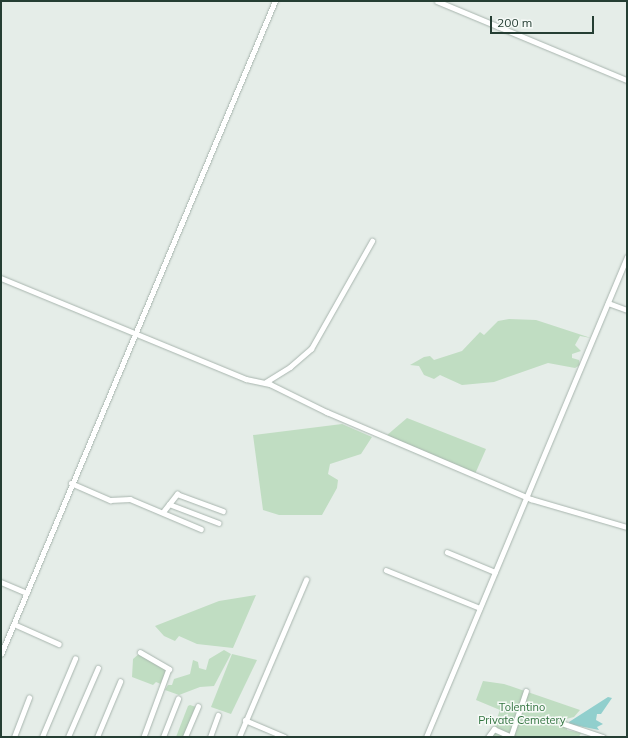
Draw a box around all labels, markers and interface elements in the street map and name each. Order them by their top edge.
scale bar [492,8,596,34]
text: 200 m [497,15,532,30]
park label: Tolentino Private Cemetery [478,701,566,727]

